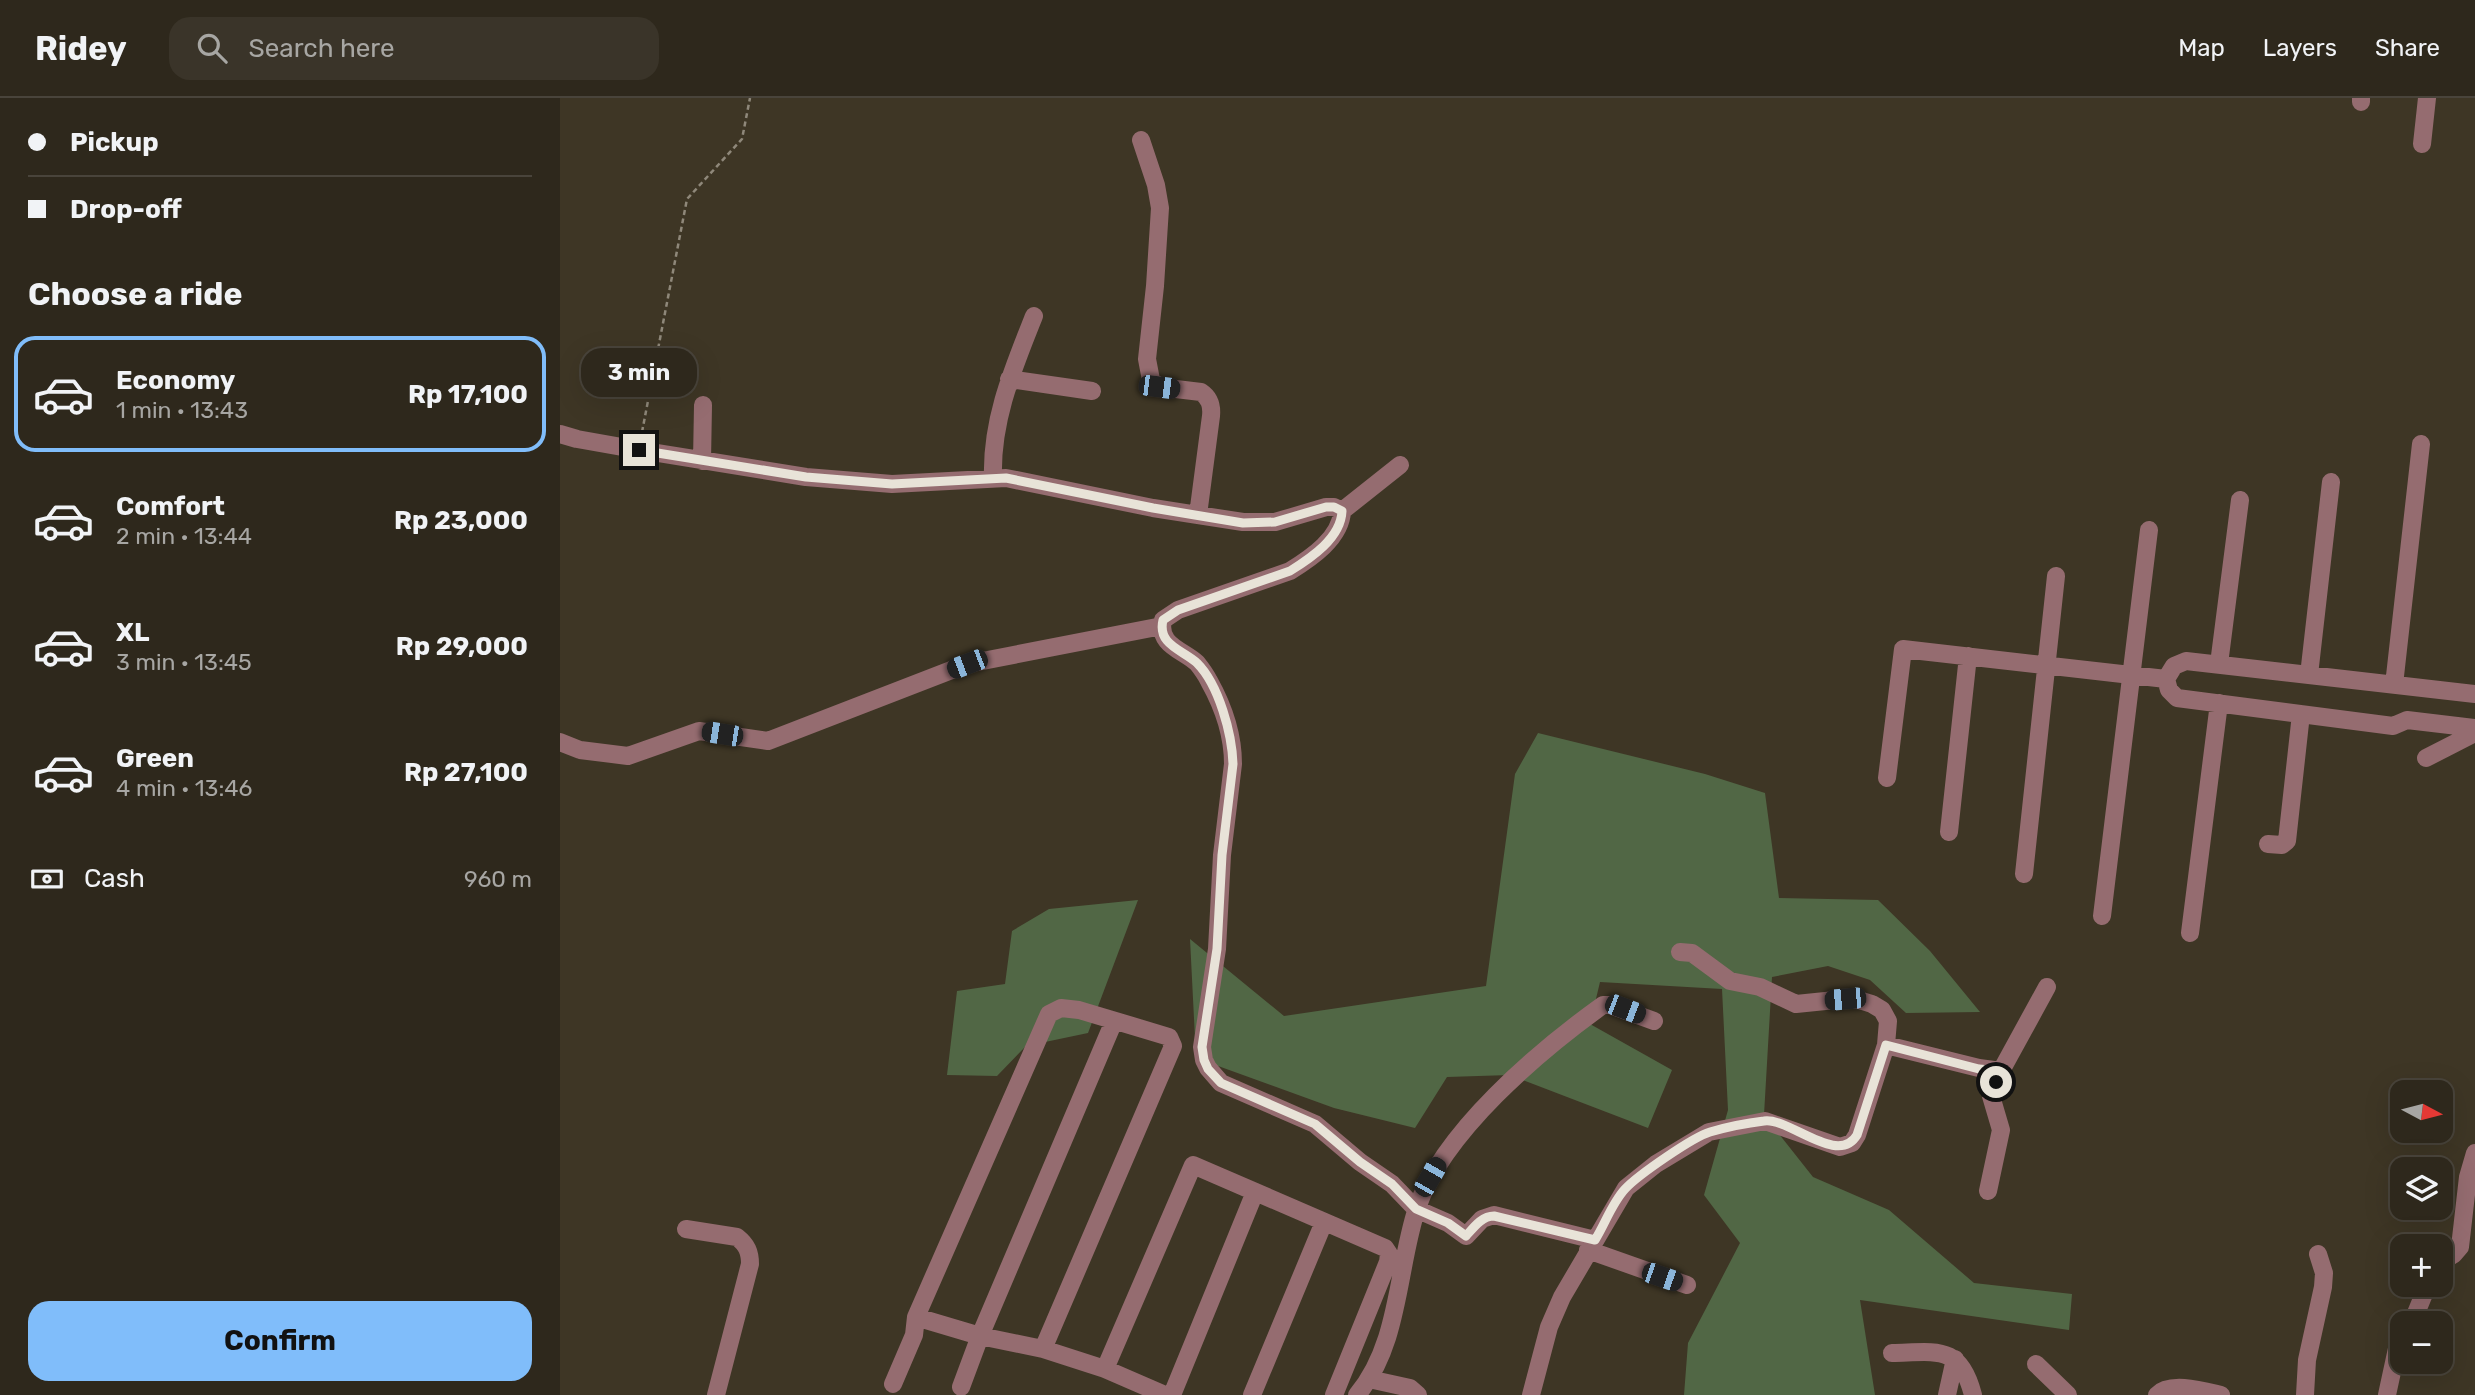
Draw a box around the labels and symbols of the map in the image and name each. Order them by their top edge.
callout: 3 min [581,348,697,398]
car [1137,374,1182,400]
route end [623,434,655,466]
car [944,647,991,681]
car [700,720,745,748]
car [1824,987,1867,1011]
car [1602,992,1649,1026]
route start [1980,1066,2012,1098]
north arrow [2390,1080,2454,1143]
car [1411,1154,1450,1200]
car [1639,1260,1686,1294]

